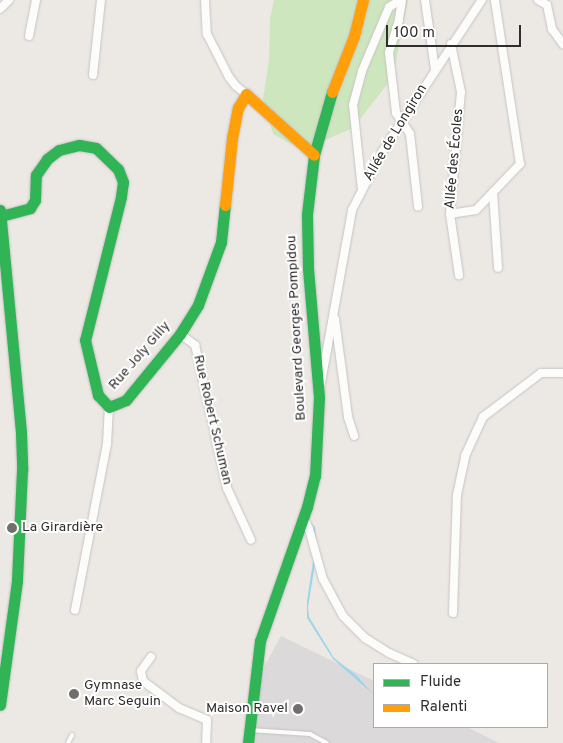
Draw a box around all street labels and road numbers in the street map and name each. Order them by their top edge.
street label: Allée de Longiron [361,82,431,184]
street label: Allée des Écoles [442,108,468,210]
street label: Boulevard Georges Pompidou [284,235,310,421]
street label: Rue Joly Gilly [106,318,174,394]
street label: Rue Robert Schuman [189,353,235,487]

